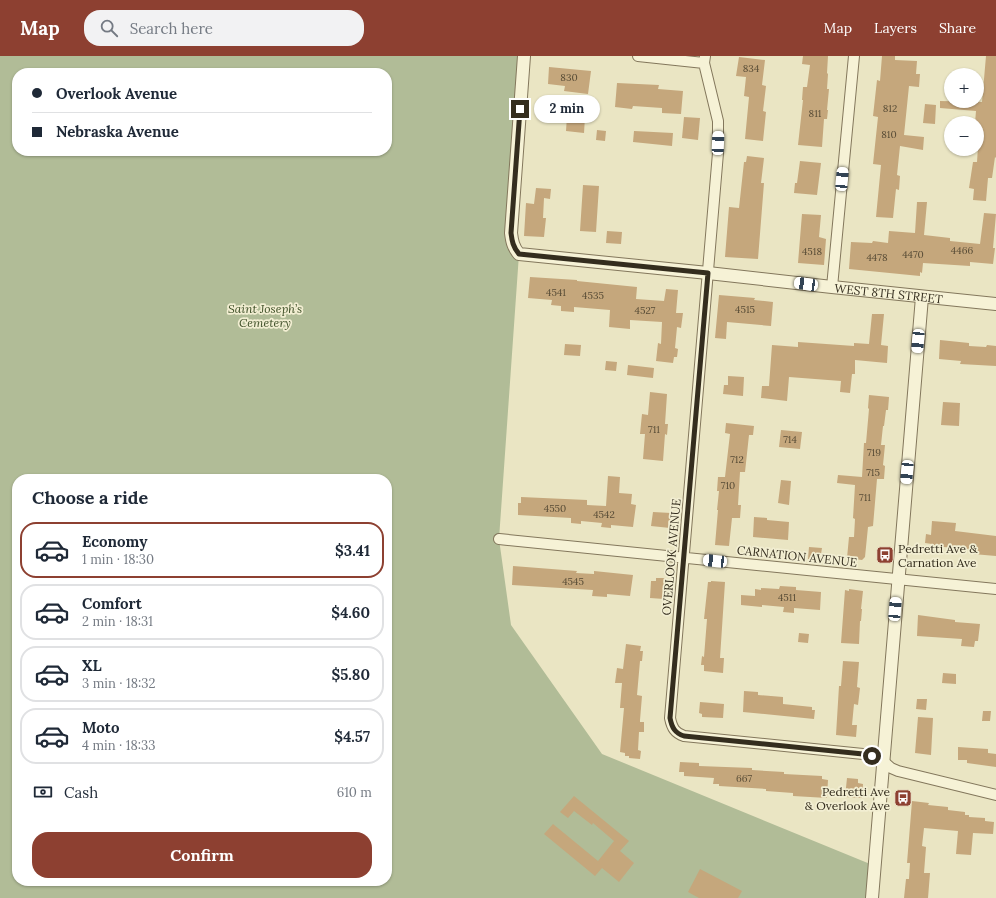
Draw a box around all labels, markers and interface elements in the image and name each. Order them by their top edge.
search box [84,10,364,46]
text: Map [20,16,60,40]
icon: search [98,17,120,39]
text: Search here [130,19,213,38]
text: Map [824,19,852,37]
text: Layers [874,19,917,37]
text: Share [939,19,976,37]
house number: 834 [743,62,760,75]
map controls [944,68,984,156]
button: + [944,68,984,108]
house number: 830 [560,71,578,84]
text: Overlook Avenue [56,84,177,103]
callout: 2 min [534,95,600,123]
route end [511,100,529,118]
text: 2 min [550,100,584,117]
house number: 812 [883,102,897,115]
house number: 811 [809,107,822,120]
button: − [944,116,984,156]
text: Nebraska Avenue [56,122,179,141]
house number: 810 [881,128,897,141]
car [712,131,724,155]
car [835,167,849,191]
house number: 4466 [951,244,973,257]
house number: 4518 [802,245,822,258]
house number: 4470 [902,248,924,261]
house number: 4478 [866,251,888,264]
car [793,276,819,292]
street label: WEST 8TH STREET [834,280,944,306]
house number: 4541 [546,286,566,299]
house number: 4535 [582,289,604,302]
park label: Saint Joseph’s Cemetery [228,301,302,330]
house number: 4515 [735,303,755,316]
house number: 4527 [635,304,656,317]
car [911,329,925,353]
house number: 711 [648,423,660,436]
house number: 714 [783,433,797,446]
house number: 719 [867,446,881,459]
house number: 712 [730,453,744,466]
car [900,460,914,484]
house number: 715 [866,466,880,479]
house number: 710 [721,479,735,492]
text: Choose a ride [32,486,148,509]
house number: 711 [859,491,871,504]
street label: OVERLOOK AVENUE [658,498,684,616]
house number: 4550 [544,502,566,515]
house number: 4542 [593,508,615,521]
icon: car [34,532,70,568]
text: Economy [82,532,147,551]
text: $3.41 [335,541,370,560]
place label: Pedretti Ave & Carnation Ave [898,541,978,570]
street label: CARNATION AVENUE [736,542,858,570]
bus stop icon: Pedretti Ave & Carnation Ave [875,545,895,565]
text: 1 min · 18:30 [82,551,154,568]
car [702,554,728,568]
house number: 4545 [562,575,584,588]
house number: 4511 [778,591,796,604]
icon: car [34,594,70,630]
text: Comfort [82,594,142,613]
car [888,597,902,621]
text: $4.60 [331,603,370,622]
text: 2 min · 18:31 [82,613,153,630]
icon: car [34,656,70,692]
text: XL [82,656,102,675]
text: $5.80 [331,665,370,684]
text: 3 min · 18:32 [82,675,155,692]
icon: car [34,718,70,754]
text: Moto [82,718,119,737]
text: $4.57 [334,727,370,746]
text: 4 min · 18:33 [82,737,156,754]
route start [863,747,881,765]
house number: 667 [736,772,752,785]
icon: cash [32,781,54,803]
text: Cash [64,783,98,802]
text: 610 m [337,784,372,801]
place label: Pedretti Ave & Overlook Ave [805,784,890,813]
bus stop icon: Pedretti Ave & Overlook Ave [893,788,913,808]
button: Confirm [32,832,372,878]

